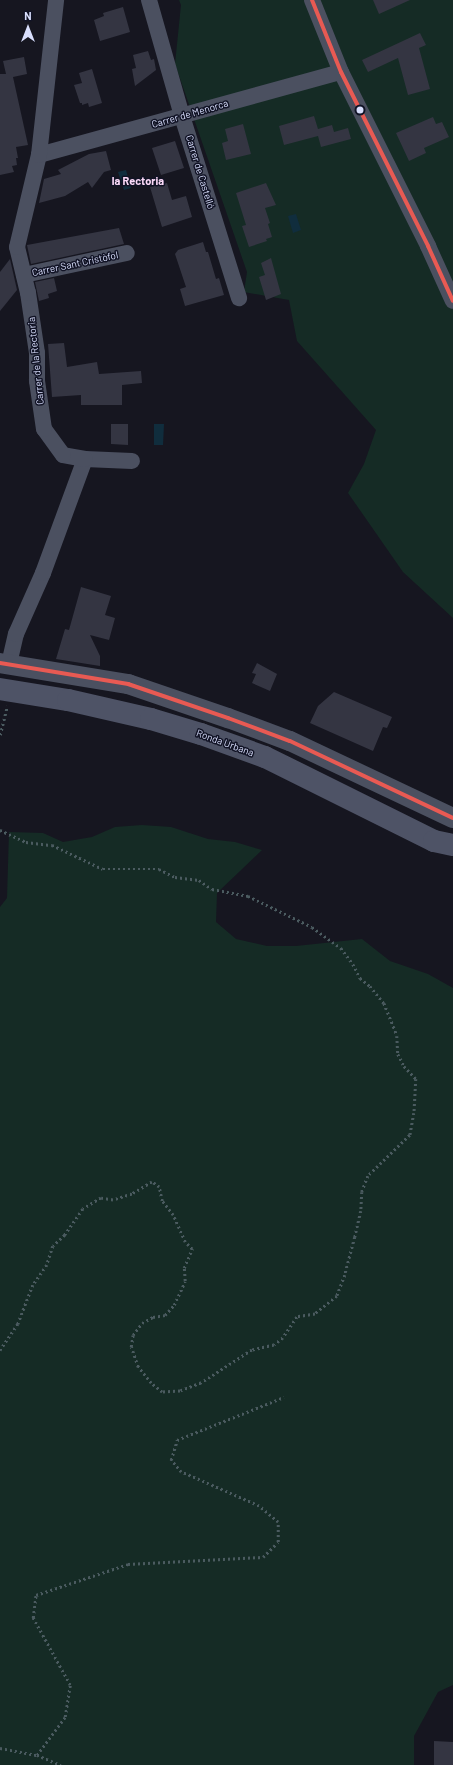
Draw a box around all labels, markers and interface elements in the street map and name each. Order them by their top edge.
north arrow [8,8,48,48]
text: N [24,9,32,22]
street label: Carrer de Menorca [150,97,230,131]
unlabelled marker [355,105,365,115]
street label: Carrer de Castelló [183,134,217,210]
district label: la Rectoria [112,174,164,188]
street label: Carrer Sant Cristòfol [31,249,119,279]
street label: Carrer de la Rectoria [25,316,47,406]
street label: Ronda Urbana [194,727,256,759]

